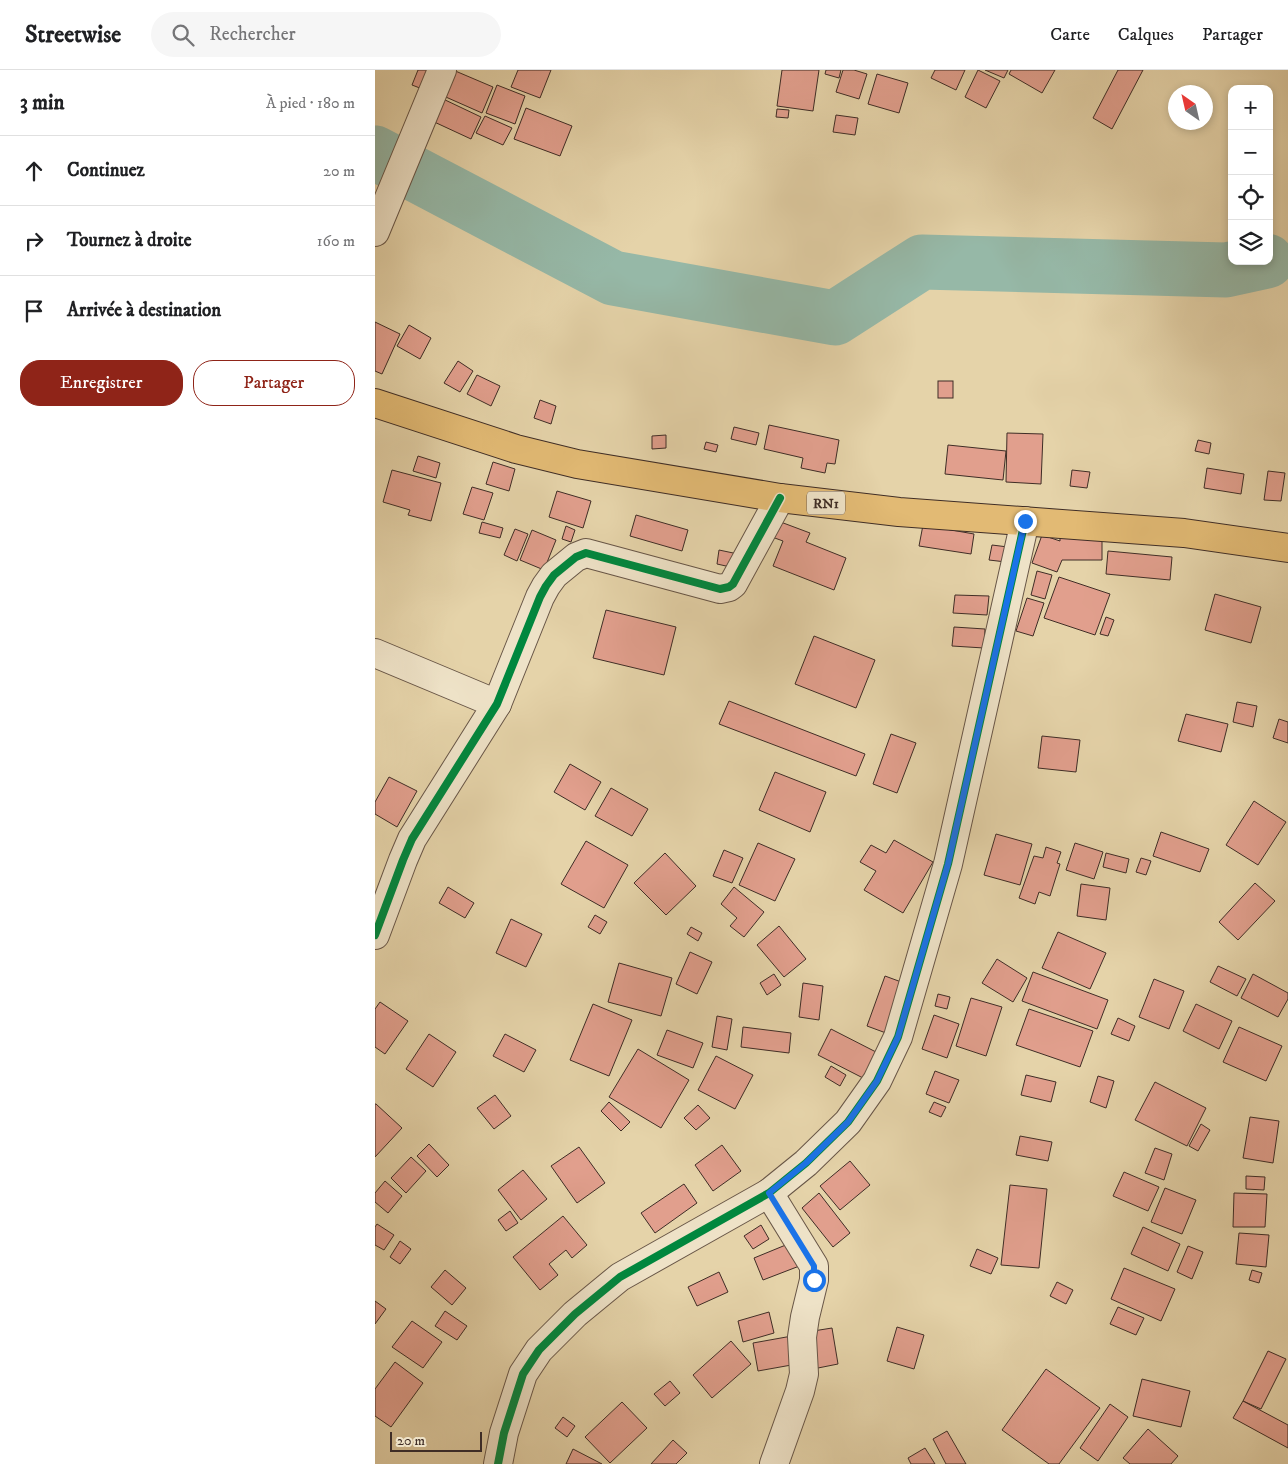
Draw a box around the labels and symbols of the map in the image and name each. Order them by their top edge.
north arrow [1168,85,1213,130]
road number: RN1 [807,492,845,514]
route end [1014,510,1037,533]
route start [803,1269,826,1292]
scale bar [390,1429,483,1452]

